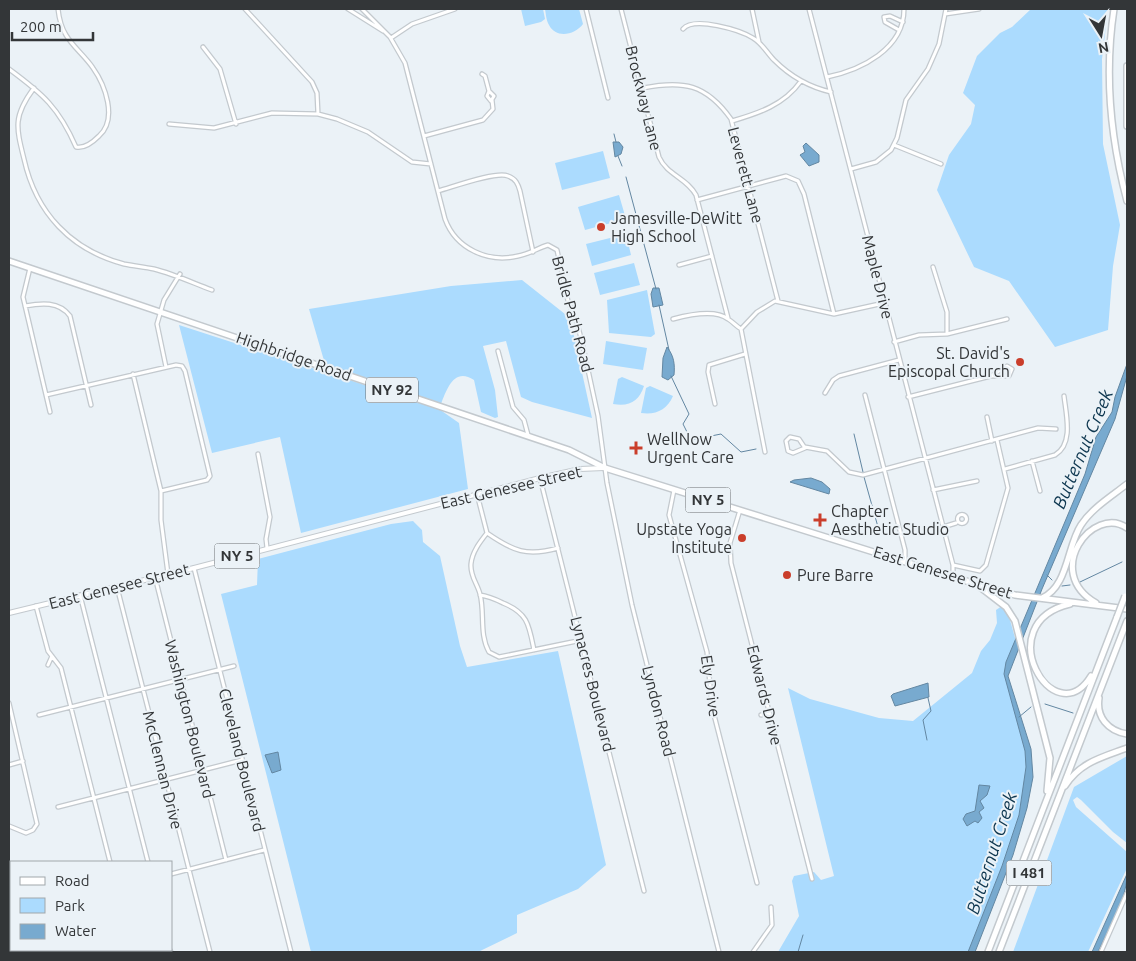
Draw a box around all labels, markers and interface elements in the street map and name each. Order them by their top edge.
scale bar [12,10,94,42]
north arrow [1076,10,1126,60]
text: 200 m [20,18,62,35]
text: N [1097,39,1110,57]
street label: Brockway Lane [622,44,666,152]
street label: Leverett Lane [724,125,768,225]
place label: Jamesville-DeWitt High School [611,209,743,245]
marker: Jamesville-DeWitt High School [595,221,607,233]
street label: Maple Drive [859,233,897,321]
street label: Bridle Path Road [549,254,597,374]
street label: Highbridge Road [234,328,354,384]
place label: St. David's Episcopal Church [888,344,1010,380]
marker: St. David's Episcopal Church [1014,356,1026,368]
road number: NY 92 [366,378,418,402]
water label: Butternut Creek [1048,385,1116,511]
place label: WellNow Urgent Care [647,430,734,466]
marker: WellNow Urgent Care [629,441,643,455]
street label: East Genesee Street [439,462,584,512]
road number: NY 5 [686,488,730,512]
place label: Chapter Aesthetic Studio [831,502,949,538]
marker: Chapter Aesthetic Studio [813,513,827,527]
place label: Upstate Yoga Institute [636,520,732,556]
marker: Upstate Yoga Institute [736,532,748,544]
street label: East Genesee Street [871,542,1015,602]
road number: NY 5 [214,544,260,568]
street label: East Genesee Street [47,560,192,612]
place label: Pure Barre [797,566,874,584]
marker: Pure Barre [781,569,793,581]
street label: Lynacres Boulevard [567,614,619,754]
street label: Washington Boulevard [162,638,218,800]
street label: Edwards Drive [744,643,786,747]
street label: Ely Drive [698,654,724,718]
street label: Lyndon Road [639,664,679,758]
street label: Cleveland Boulevard [215,686,269,834]
street label: McClennan Drive [140,709,186,831]
water label: Butternut Creek [962,788,1020,916]
road number: I 481 [1006,860,1052,886]
legend [10,861,172,951]
text: Road [55,872,90,889]
text: Park [55,897,85,914]
text: Water [55,922,96,939]

